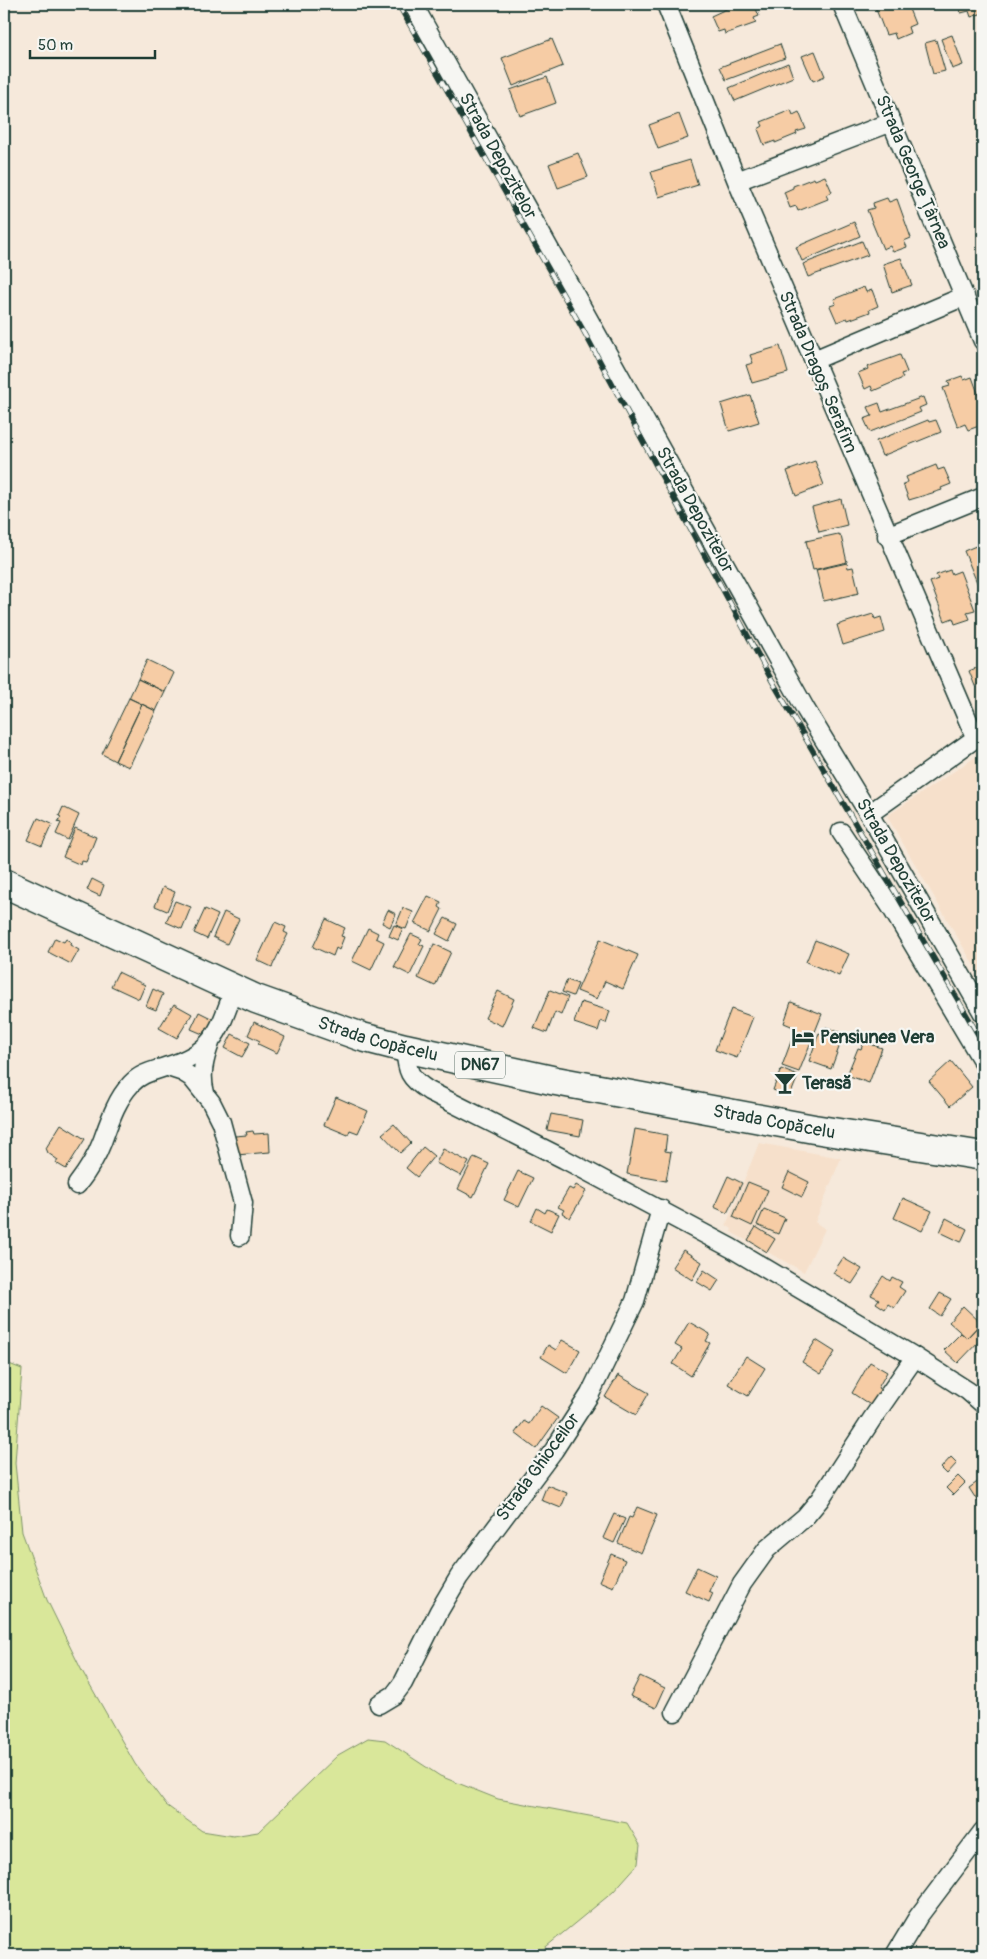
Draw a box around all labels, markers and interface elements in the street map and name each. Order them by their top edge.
scale bar [30,28,155,60]
text: 50 m [38,36,73,55]
street label: Strada Depozitelor [454,89,543,224]
street label: Strada George Țârnea [870,92,956,252]
street label: Strada Dragoș Serafim [773,288,863,457]
street label: Strada Depozitelor [651,443,740,578]
street label: Strada Depozitelor [851,794,942,928]
street label: Strada Copăcelu [315,1011,440,1066]
hotel icon: Pensiunea Vera [790,1024,816,1050]
place label: Pensiunea Vera [820,1026,935,1049]
road number: DN67 [455,1052,505,1078]
bar icon: Terasă [772,1070,798,1096]
place label: Terasă [801,1072,852,1095]
street label: Strada Copăcelu [711,1099,837,1144]
street label: Strada Ghioceilor [491,1408,585,1526]

